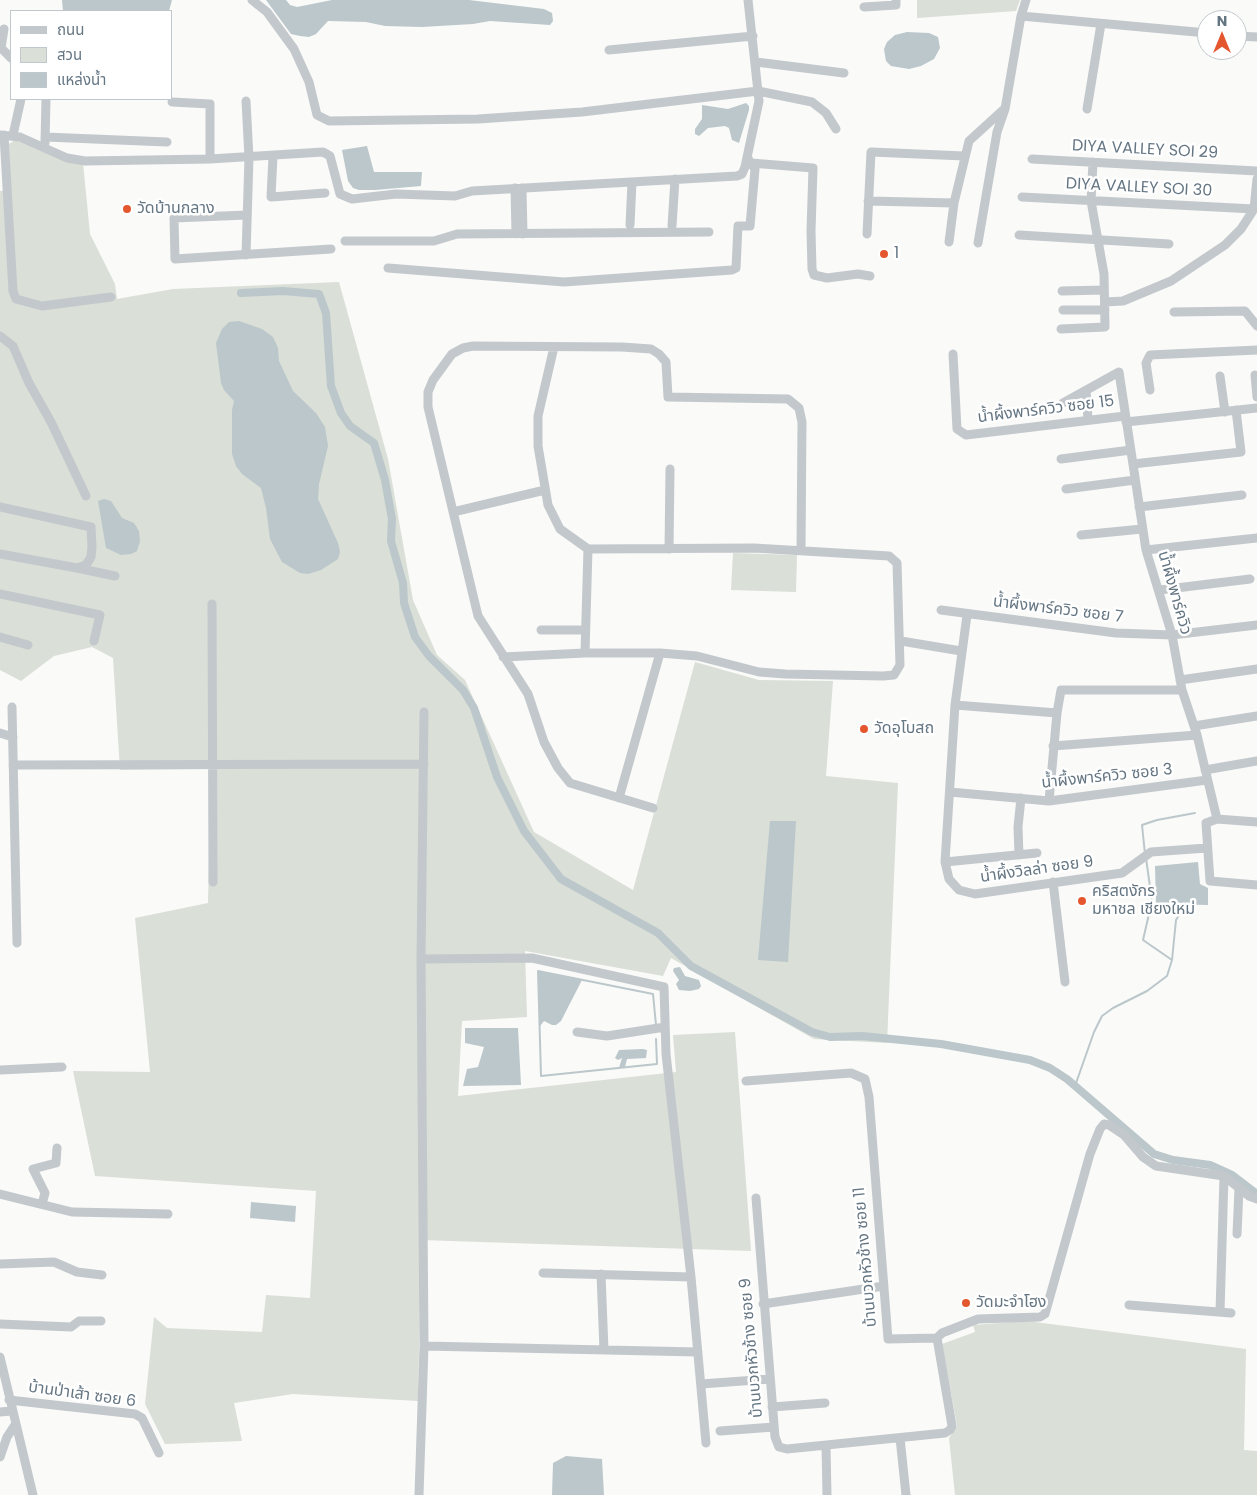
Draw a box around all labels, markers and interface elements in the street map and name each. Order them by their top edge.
legend [10,10,172,100]
north arrow [1197,10,1247,60]
text: N [1217,11,1227,31]
text: ถนน [57,19,84,40]
text: สวน [57,44,82,65]
text: แหล่งน้ำ [57,69,106,90]
street label: DIYA VALLEY SOI 29 [1071,137,1219,163]
street label: DIYA VALLEY SOI 30 [1065,175,1213,201]
place label: วัดบ้านกลาง [137,199,215,219]
marker: วัดบ้านกลาง [121,203,133,215]
place label: 1 [894,244,899,264]
marker: 1 [878,248,890,260]
street label: น้ำผึ้งพาร์ควิว ซอย 15 [977,392,1115,428]
street label: น้ำผึ้งพาร์ควิว [1153,549,1195,637]
street label: น้ำผึ้งพาร์ควิว ซอย 7 [992,592,1124,628]
place label: วัดอุโบสถ [874,719,934,739]
marker: วัดอุโบสถ [858,723,870,735]
street label: น้ำผึ้งพาร์ควิว ซอย 3 [1040,761,1174,793]
street label: น้ำผึ้งวิลล่า ซอย 9 [979,853,1095,887]
place label: คริสตงักร มหาชล เชียงใหม่ [1092,882,1195,920]
marker: คริสตงักร มหาชล เชียงใหม่ [1076,895,1088,907]
street label: บ้านบวกหัวช้าง ซอย 11 [850,1186,882,1328]
street label: บ้านบวกหัวช้าง ซอย 9 [736,1277,768,1419]
place label: วัดมะจำโฮง [976,1293,1046,1313]
marker: วัดมะจำโฮง [960,1297,972,1309]
street label: บ้านป่าเส้า ซอย 6 [27,1378,137,1412]

